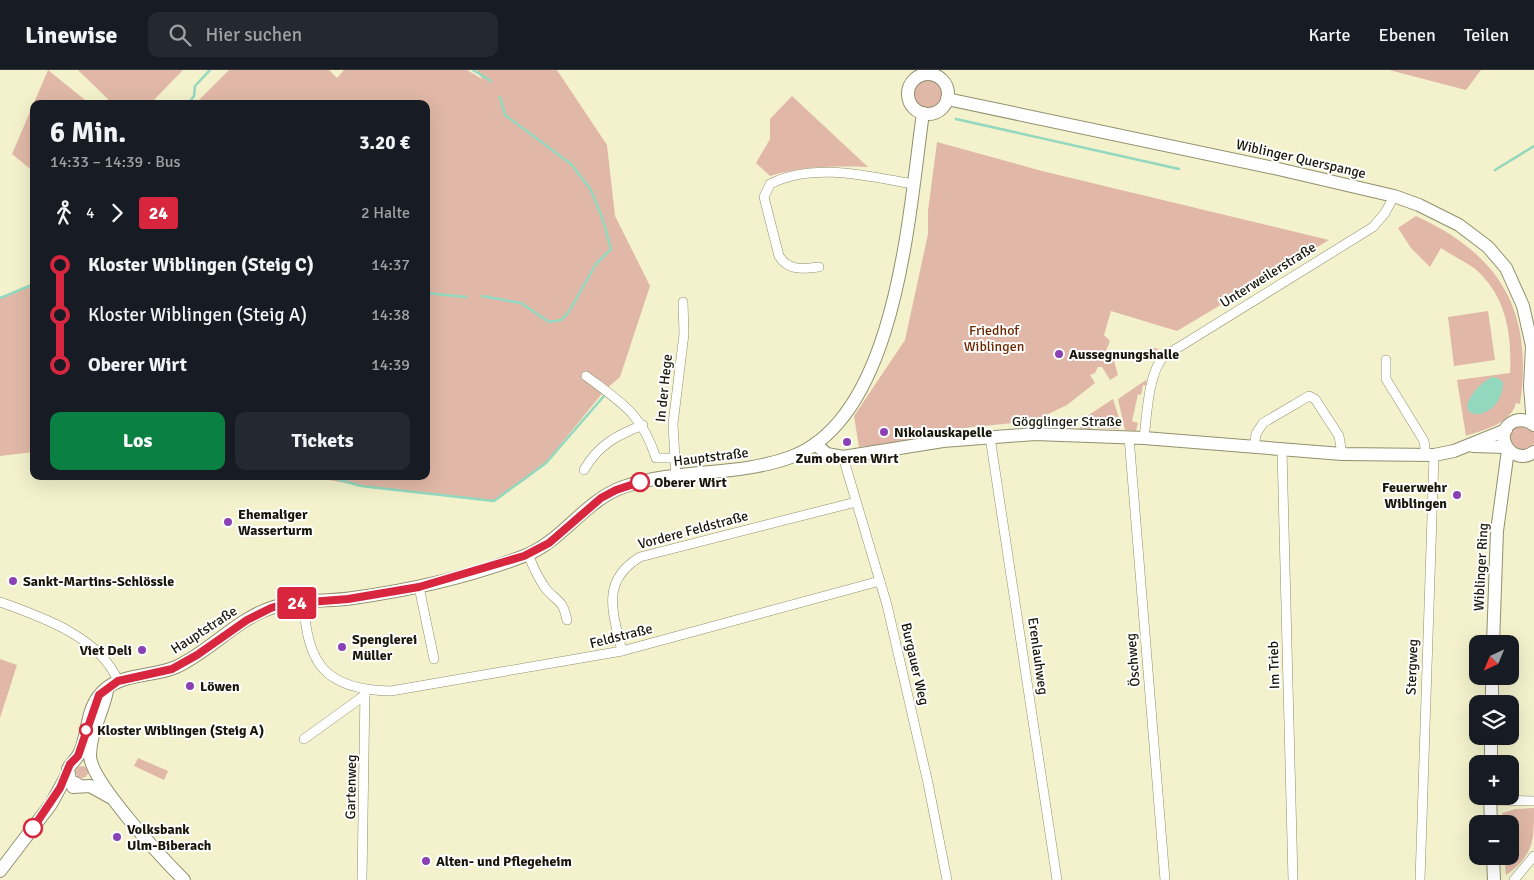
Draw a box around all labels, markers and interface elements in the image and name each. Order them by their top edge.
search box [148,12,498,57]
text: Linewise [25,20,118,50]
icon: search [166,21,194,49]
text: Hier suchen [206,23,302,47]
text: Karte [1308,24,1350,46]
text: Ebenen [1378,24,1436,46]
text: Teilen [1464,24,1509,46]
text: 6 Min. [50,116,126,150]
text: 3.20 € [359,131,410,155]
street label: Wiblinger Querspange [1234,136,1368,182]
text: 14:33 – 14:39 · Bus [50,152,181,172]
icon: walk [50,199,78,227]
icon: forward [103,199,131,227]
text: 24 [149,202,168,224]
text: 4 [86,203,95,223]
text: 2 Halte [361,203,410,223]
street label: Unterweilerstraße [1217,239,1319,311]
text: Kloster Wiblingen (Steig C) [88,253,314,277]
text: 14:37 [371,255,410,275]
text: Kloster Wiblingen (Steig A) [88,303,307,327]
text: 14:38 [371,305,410,325]
park label: Friedhof Wiblingen [964,322,1024,355]
place label: Aussegnungshalle [1069,346,1179,363]
marker: Aussegnungshalle [1053,348,1065,360]
text: Oberer Wirt [88,353,187,377]
street label: In der Hege [652,353,676,423]
text: 14:39 [371,355,410,375]
button: Los [50,412,225,470]
button: Tickets [235,412,410,470]
street label: Gögglinger Straße [1012,413,1122,430]
place label: Nikolauskapelle [894,424,992,441]
marker: Nikolauskapelle [878,426,890,438]
marker: Zum oberen Wirt [841,436,853,448]
street label: Hauptstraße [673,444,749,470]
place label: Zum oberen Wirt [796,450,899,467]
marker: Oberer Wirt [630,472,650,492]
place label: Oberer Wirt [654,474,728,491]
place label: Feuerwehr Wiblingen [1382,479,1447,512]
marker: Feuerwehr Wiblingen [1451,489,1463,501]
place label: Ehemaliger Wasserturm [238,506,313,539]
street label: Vordere Feldstraße [636,507,750,553]
marker: Ehemaliger Wasserturm [222,516,234,528]
street label: Wiblinger Ring [1470,522,1492,612]
place label: Sankt-Martins-Schlössle [23,573,174,590]
marker: Sankt-Martins-Schlössle [7,575,19,587]
line badge: 24 [274,587,320,619]
text: 24 [287,592,307,614]
street label: Hauptstraße [168,602,240,658]
street label: Erenlauhweg [1024,616,1052,696]
street label: Feldstraße [588,620,654,652]
street label: Burgauer Weg [897,621,933,707]
place label: Spenglerei Müller [352,631,417,664]
street label: Öschweg [1122,633,1144,687]
north arrow [1469,635,1519,685]
map controls [1469,635,1519,865]
street label: Stergweg [1403,639,1421,695]
marker: Spenglerei Müller [336,641,348,653]
street label: Im Trieb [1265,641,1283,689]
place label: Viet Deli [79,642,132,659]
marker: Viet Deli [136,644,148,656]
place label: Löwen [200,678,240,695]
marker: Löwen [184,680,196,692]
button: layers [1469,695,1519,745]
place label: Kloster Wiblingen (Steig A) [97,722,264,739]
marker: Kloster Wiblingen (Steig A) [79,723,93,737]
street label: Gartenweg [342,754,360,820]
button: + [1469,755,1519,805]
button: − [1469,815,1519,865]
unlabelled marker [23,818,43,838]
place label: Volksbank Ulm-Biberach [127,821,212,854]
marker: Volksbank Ulm-Biberach [111,831,123,843]
place label: Alten- und Pflegeheim [436,853,572,870]
marker: Alten- und Pflegeheim [420,855,432,867]

